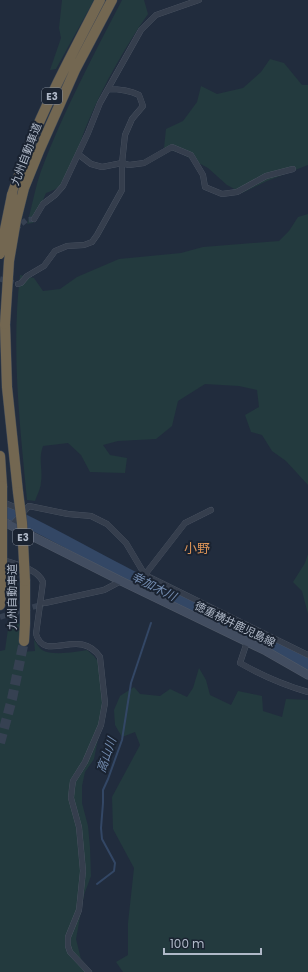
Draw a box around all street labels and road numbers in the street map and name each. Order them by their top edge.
road number: E3 [42,88,62,104]
street label: 九州自動車道 [7,120,45,188]
road number: E3 [13,529,33,545]
street label: 九州自動車道 [4,564,20,630]
street label: 徳重横井鹿児島線 [192,598,278,650]

